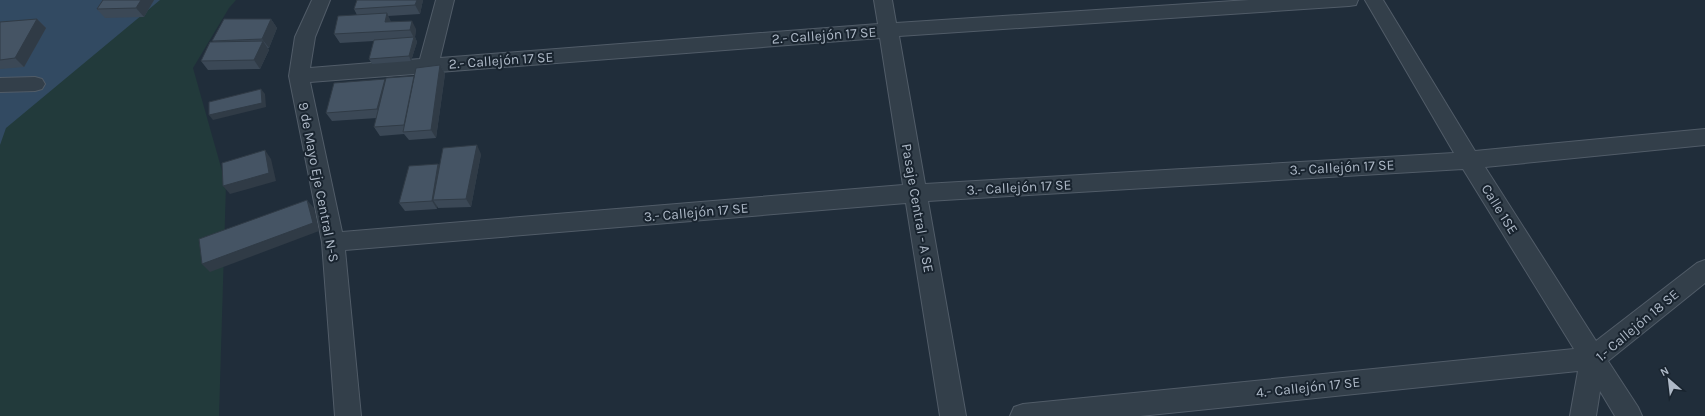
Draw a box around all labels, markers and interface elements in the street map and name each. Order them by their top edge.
street label: 2.- Callejón 17 SE [771,23,877,48]
street label: 2.- Callejón 17 SE [448,48,554,73]
street label: 9 de Mayo Eje Central N-S [295,101,342,263]
street label: Pasaje Central - A SE [898,142,937,274]
street label: 3.- Callejón 17 SE [1289,156,1395,179]
street label: 3.- Callejón 17 SE [966,176,1072,199]
street label: Calle 1SE [1478,181,1522,237]
street label: 3.- Callejón 17 SE [643,199,749,226]
street label: 1.- Callejón 18 SE [1592,286,1682,365]
north arrow [1649,360,1689,400]
text: N [1658,364,1671,379]
street label: 4.- Callejón 17 SE [1255,374,1361,401]

